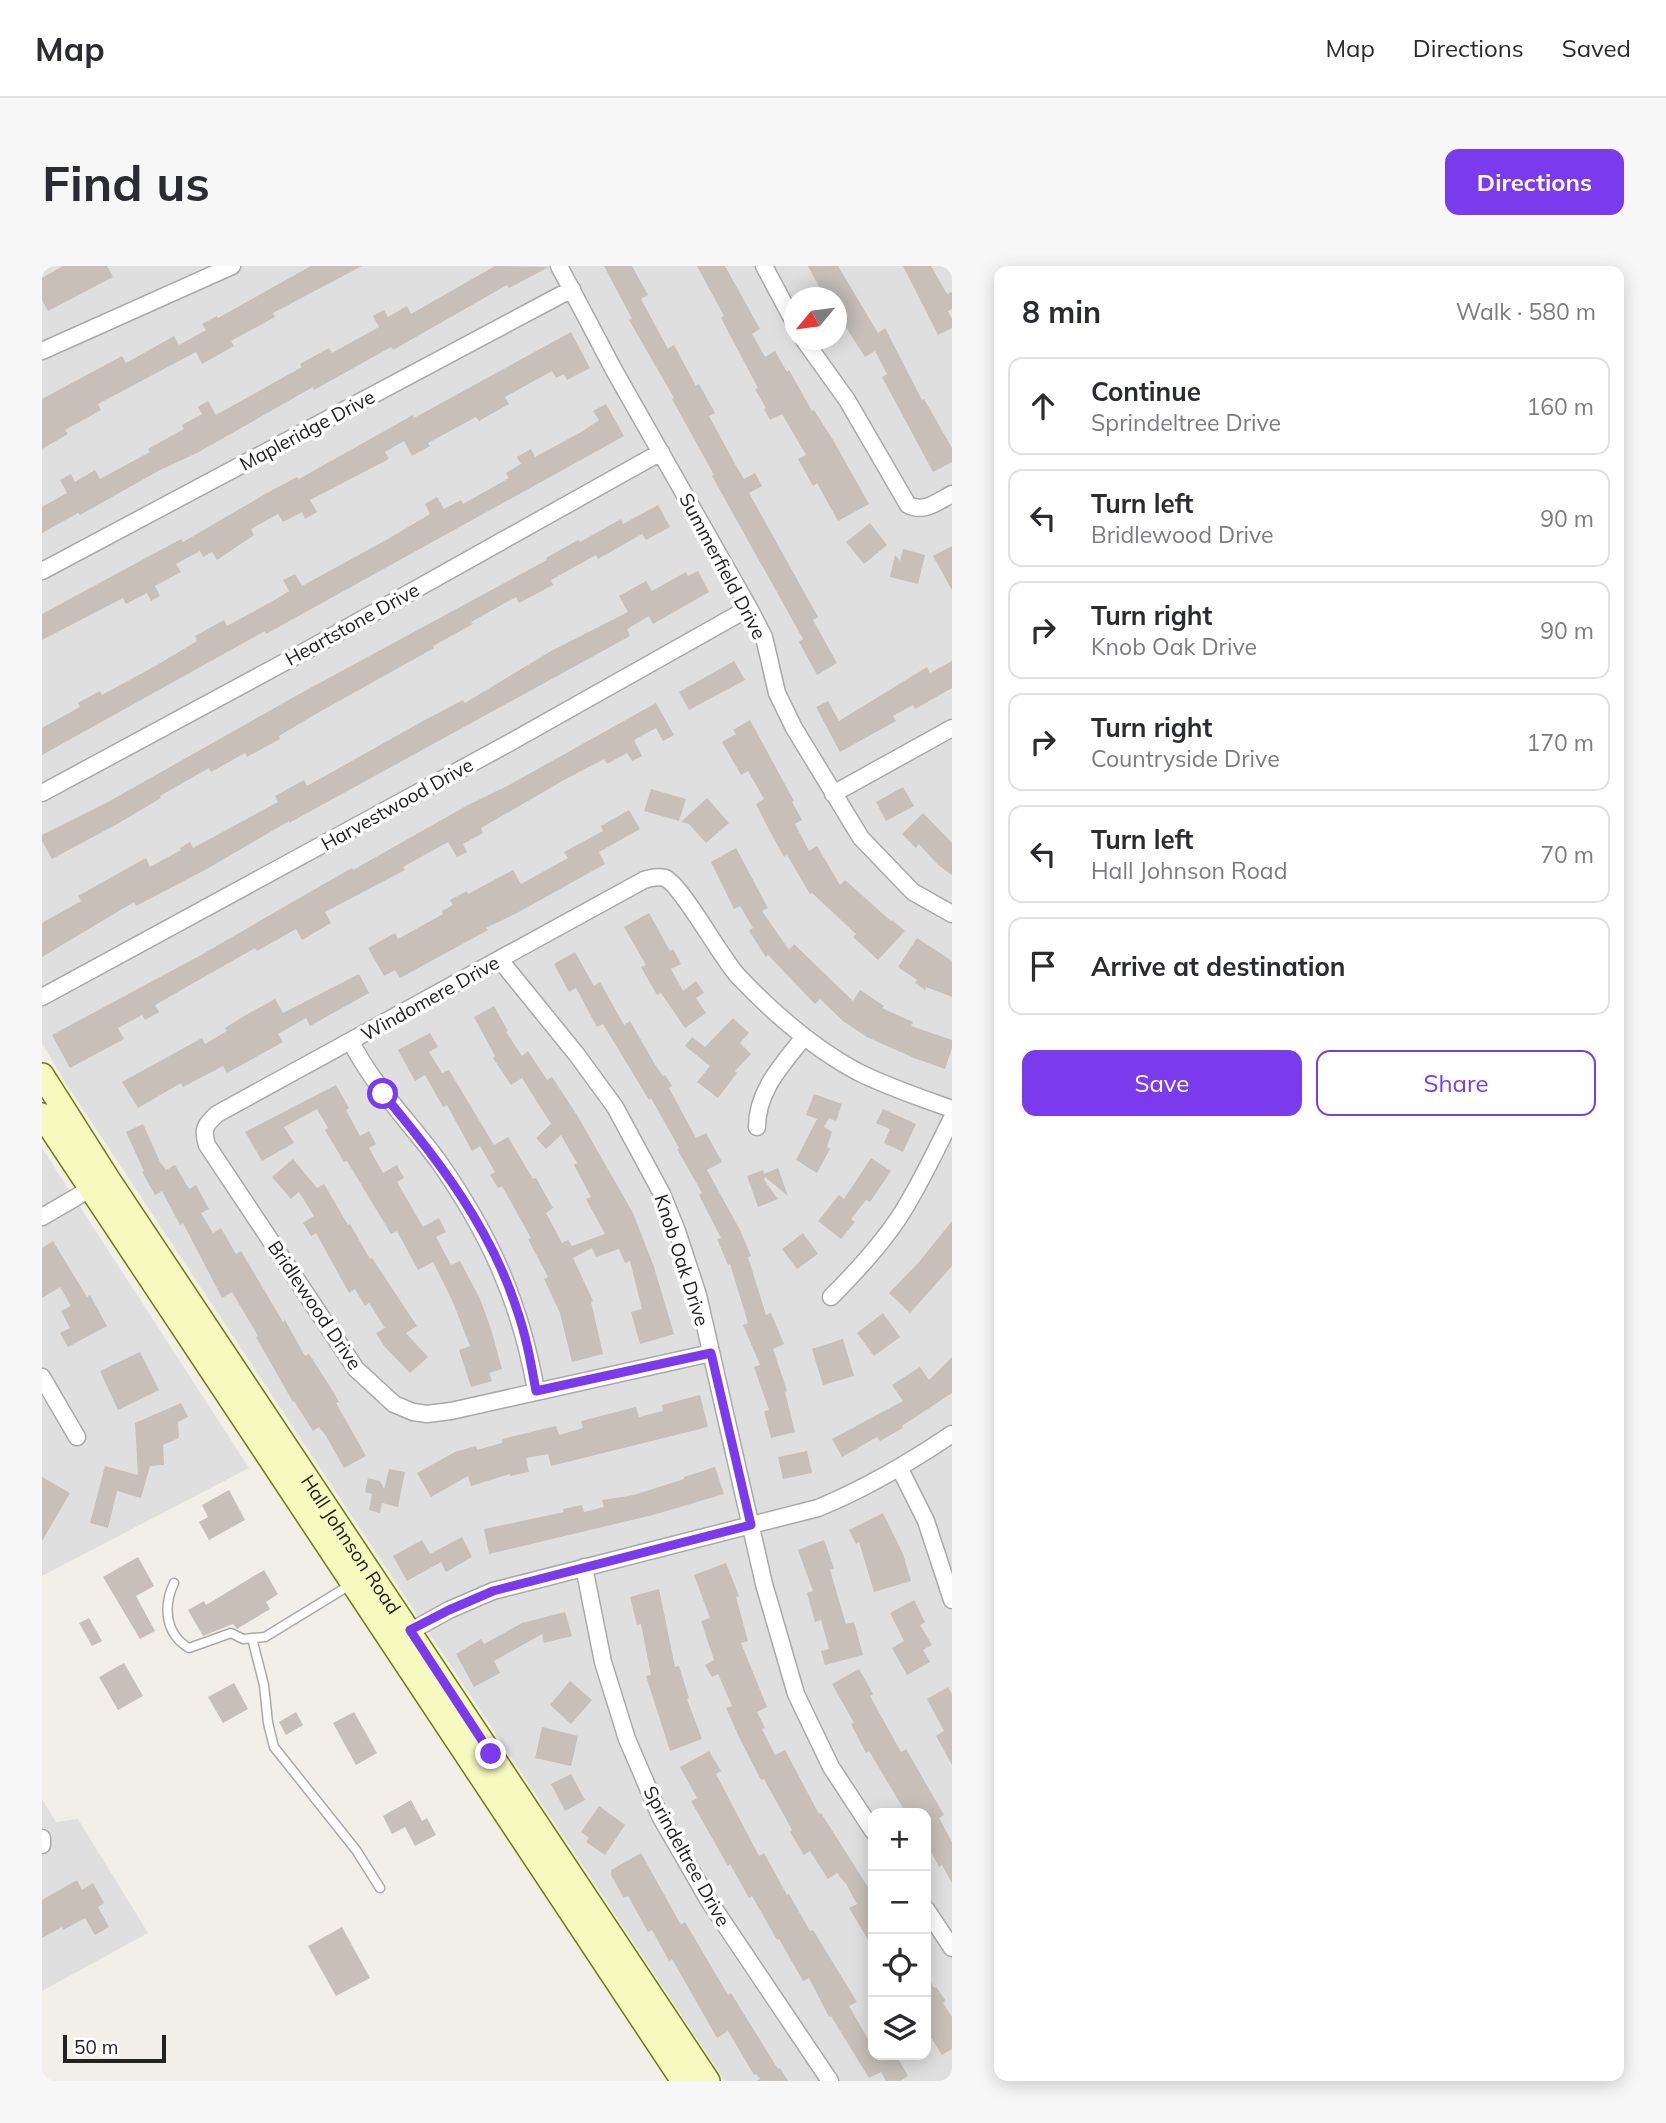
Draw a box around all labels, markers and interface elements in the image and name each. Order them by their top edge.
text: Map [35,28,105,69]
text: Map [1325,33,1375,63]
text: Directions [1413,33,1524,63]
text: Saved [1562,33,1631,63]
button: Directions [1445,149,1624,215]
text: Find us [42,152,210,213]
north arrow [784,287,847,350]
text: 8 min [1022,293,1101,331]
text: Walk · 580 m [1456,297,1596,326]
text: Continue [1091,375,1201,408]
street label: Mapleridge Drive [235,384,379,476]
icon: ahead [1024,387,1062,425]
text: 160 m [1526,392,1594,421]
text: Sprindeltree Drive [1091,408,1281,437]
text: Turn left [1091,487,1193,520]
street label: Summerfield Drive [674,489,772,643]
icon: left [1024,499,1062,537]
text: 90 m [1540,504,1594,533]
text: Bridlewood Drive [1091,520,1274,549]
street label: Heartstone Drive [281,577,423,671]
text: Turn right [1091,599,1212,632]
icon: right [1024,611,1062,649]
text: 90 m [1540,616,1594,645]
text: Knob Oak Drive [1091,632,1257,661]
text: Turn right [1091,711,1212,744]
icon: right [1024,723,1062,761]
text: 170 m [1526,728,1594,757]
text: Countryside Drive [1091,744,1280,773]
street label: Harvestwood Drive [317,752,477,856]
text: Turn left [1091,823,1193,856]
icon: left [1024,835,1062,873]
text: 70 m [1540,840,1594,869]
text: Hall Johnson Road [1091,856,1287,885]
icon: arrive [1024,947,1062,985]
street label: Windomere Drive [357,950,503,1046]
text: Arrive at destination [1091,950,1346,983]
button: Save [1022,1050,1302,1116]
button: Share [1316,1050,1596,1116]
route start [367,1078,398,1109]
street label: Knob Oak Drive [649,1191,715,1329]
street label: Bridlewood Drive [263,1236,367,1374]
street label: Hall Johnson Road [296,1470,406,1619]
route end [475,1738,506,1769]
street label: Sprindeltree Drive [638,1782,736,1930]
map controls [868,1808,931,2060]
button: + [868,1808,931,1871]
button: − [868,1871,931,1934]
button: locate [868,1934,931,1997]
button: layers [868,1997,931,2060]
scale bar [63,2032,166,2064]
text: 50 m [74,2035,118,2059]

